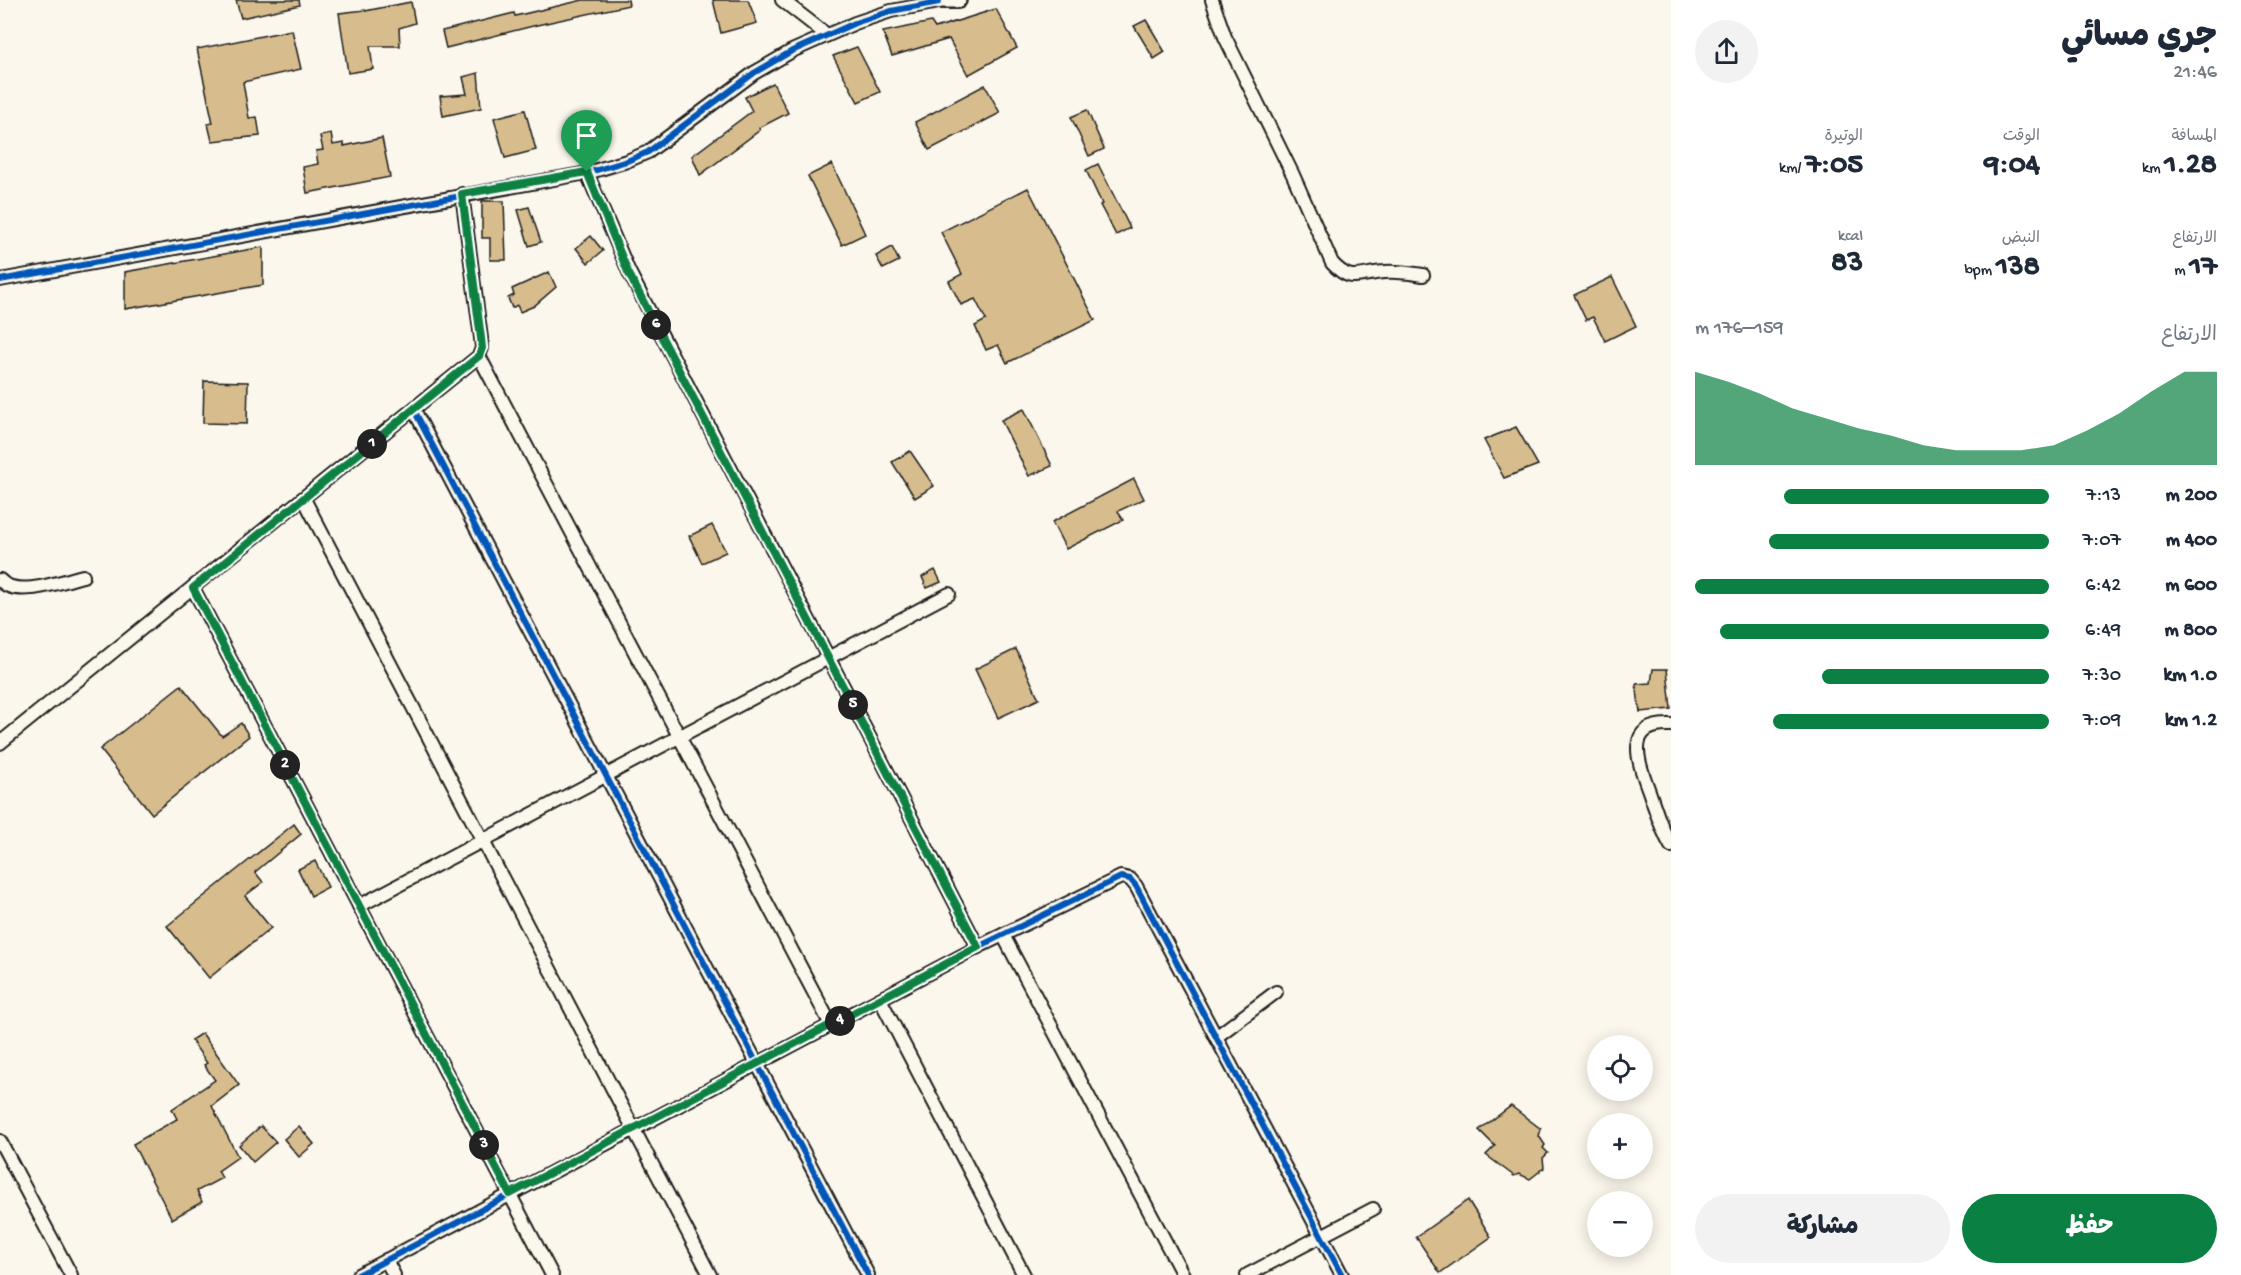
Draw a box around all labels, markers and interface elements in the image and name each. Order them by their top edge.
button: share [1695,20,1758,83]
text: جري مسائي [2061,20,2217,58]
text: 21:46 [2173,62,2217,85]
pin [561,110,612,172]
icon: arrive [570,119,603,152]
text: الوتيرة [1824,128,1863,147]
text: الوقت [2003,128,2040,147]
text: المسافة [2171,128,2217,147]
text: 7:05 [1805,149,1863,184]
text: 9:04 [1984,149,2040,184]
text: 1.28 [2164,149,2217,184]
text: /km [1779,160,1805,179]
text: km [2142,160,2164,179]
text: kcal [1838,228,1863,247]
text: النبض [2002,230,2040,249]
text: الارتفاع [2172,230,2217,249]
text: 83 [1831,247,1863,282]
text: 138 [1996,251,2040,286]
text: 17 [2189,251,2217,286]
text: bpm [1964,262,1996,281]
text: m [2174,262,2189,281]
pin: 6 [641,310,671,340]
text: 6 [652,315,660,334]
text: 159–176 m [1695,318,1783,341]
text: الارتفاع [2161,325,2217,348]
pin: 1 [357,429,387,459]
text: 1 [369,434,375,453]
text: 7:13 [2086,485,2121,508]
text: 200 m [2166,485,2217,508]
text: 7:07 [2083,530,2121,553]
text: 400 m [2166,530,2217,553]
text: 6:42 [2085,575,2121,598]
text: 600 m [2165,575,2217,598]
text: 6:49 [2085,620,2121,643]
text: 800 m [2164,620,2217,643]
text: 7:30 [2083,665,2121,688]
text: 1.0 km [2163,665,2217,688]
pin: 5 [838,690,868,720]
text: 5 [849,695,857,714]
text: 7:09 [2083,710,2121,733]
text: 1.2 km [2165,710,2217,733]
pin: 2 [270,750,300,780]
text: 2 [281,755,289,774]
pin: 4 [825,1006,855,1036]
text: 4 [836,1011,844,1030]
map controls [1587,1035,1653,1257]
button: locate [1587,1035,1653,1101]
button: + [1587,1113,1653,1179]
pin: 3 [469,1130,499,1160]
text: 3 [480,1135,488,1154]
button: − [1587,1191,1653,1257]
button: مشاركة [1695,1194,1950,1263]
button: حفظ [1962,1194,2217,1263]

